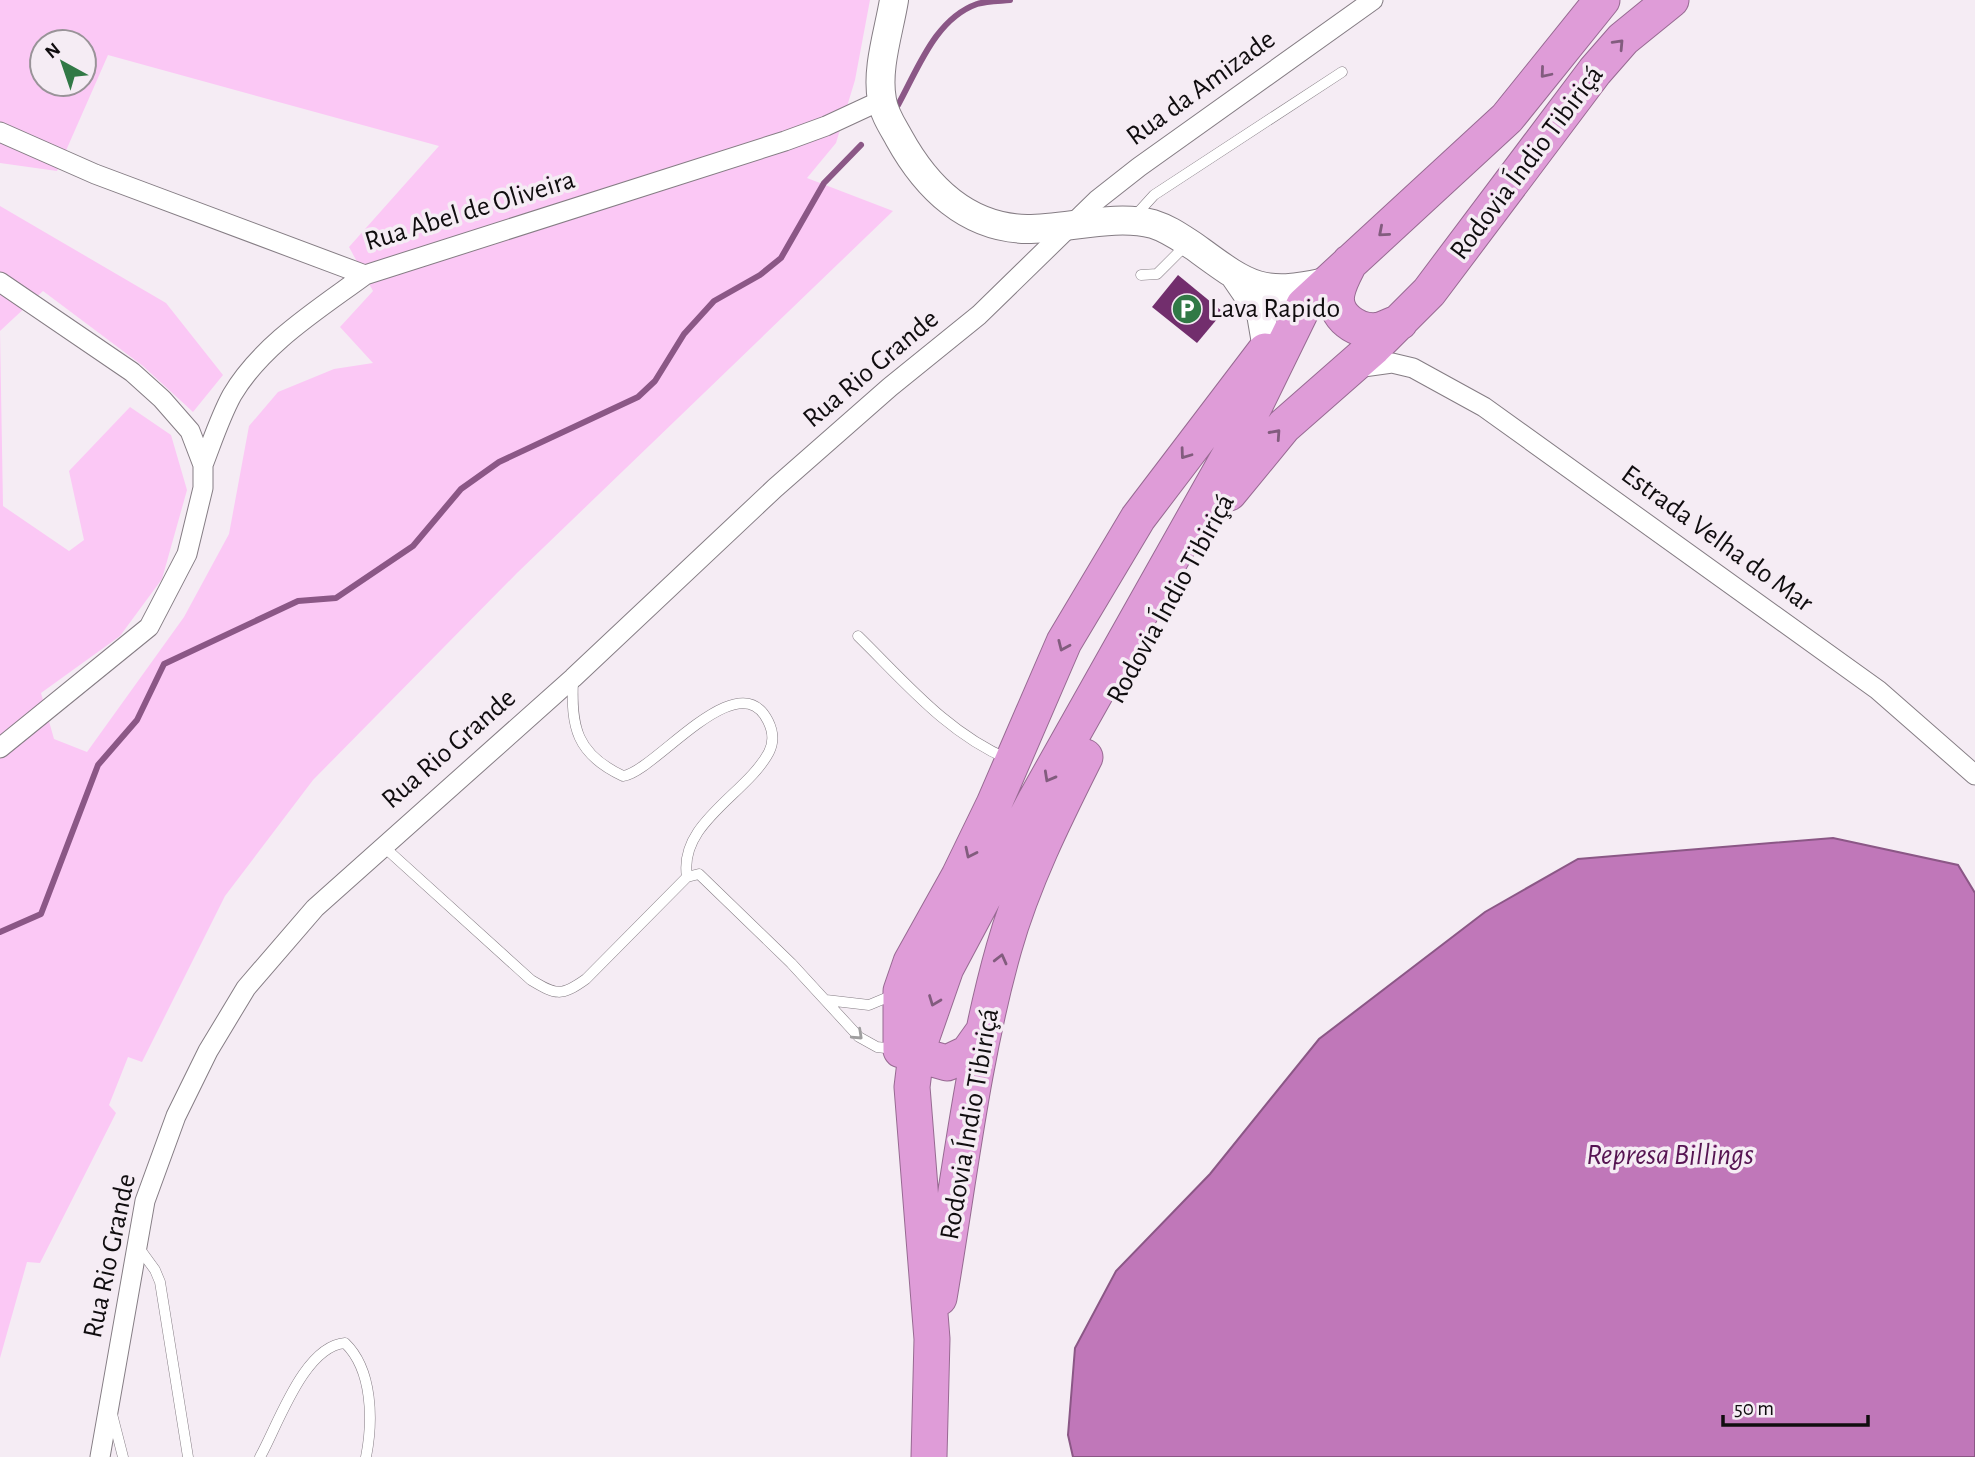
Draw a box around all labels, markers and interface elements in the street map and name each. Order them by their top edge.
street label: Rua da Amizade [1122,25,1280,151]
north arrow [28,28,98,98]
one-way arrow [1611,39,1623,52]
text: N [42,40,64,63]
street label: Rodovia Índio Tibiriçá [1443,59,1609,265]
one-way arrow [1541,65,1553,78]
street label: Rua Abel de Oliveira [362,166,578,256]
one-way arrow [1378,224,1391,236]
parking icon: Lava Rapido [1170,292,1204,326]
place label: Lava Rapido [1210,295,1340,323]
street label: Rua Rio Grande [798,305,944,433]
one-way arrow [1268,430,1280,443]
one-way arrow [1181,446,1193,459]
street label: Estrada Velha do Mar [1616,460,1818,618]
street label: Rodovia Índio Tibiriçá [1099,488,1240,708]
one-way arrow [1057,639,1071,651]
street label: Rua Rio Grande [377,684,521,814]
one-way arrow [1043,769,1057,782]
one-way arrow [965,846,979,858]
one-way arrow [993,953,1007,965]
one-way arrow [928,994,942,1006]
street label: Rodovia Índio Tibiriçá [933,1005,1004,1242]
one-way arrow [850,1027,863,1039]
water label: Represa Billings [1586,1140,1754,1170]
street label: Rua Rio Grande [79,1171,141,1341]
scale bar [1723,1384,1868,1428]
text: 50 m [1734,1398,1774,1419]

